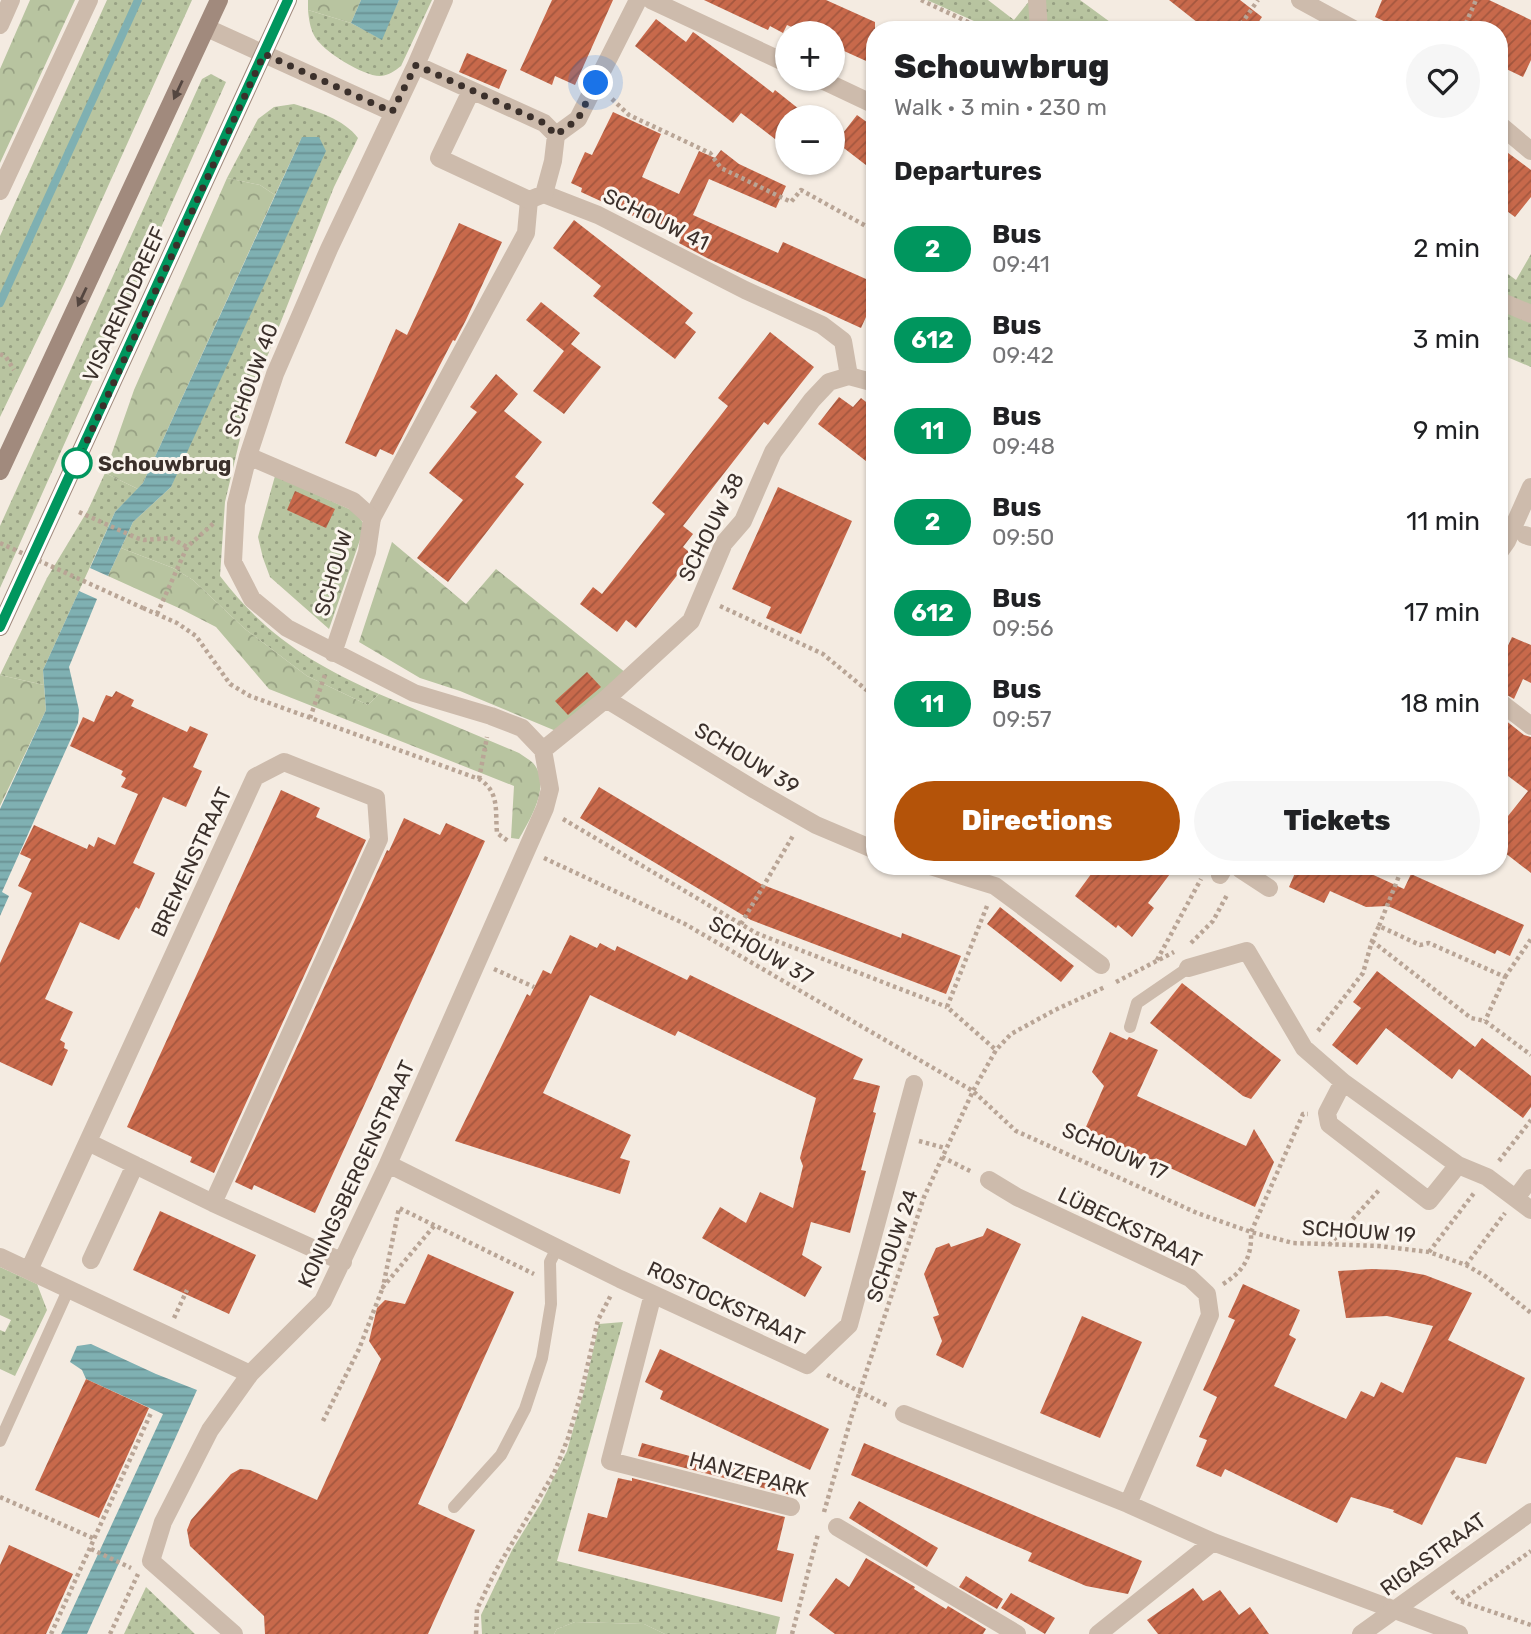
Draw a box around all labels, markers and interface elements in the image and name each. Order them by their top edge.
map controls [775,21,845,175]
button: + [775,21,845,91]
button: heart [1406,44,1480,118]
text: Schouwbrug [894,47,1109,86]
your location [578,65,613,100]
one-way arrow [172,80,184,100]
text: Walk · 3 min · 230 m [894,93,1107,121]
button: − [775,105,845,175]
text: Departures [894,156,1042,187]
street label: SCHOUW 41 [599,183,713,255]
text: Bus [992,219,1041,250]
street label: VISARENDDREEF [77,223,171,385]
text: 2 min [1413,233,1480,264]
text: 2 [925,235,940,263]
text: 09:41 [992,250,1050,278]
one-way arrow [76,286,87,307]
text: Bus [992,310,1041,341]
street label: SCHOUW 40 [219,320,283,440]
text: 3 min [1413,324,1480,355]
text: 612 [911,326,954,354]
text: 09:42 [992,341,1054,369]
text: Bus [992,401,1041,432]
text: 9 min [1413,415,1480,446]
text: 11 [921,417,944,445]
text: 09:48 [992,432,1055,460]
marker: Schouwbrug [62,448,92,478]
place label: Schouwbrug [98,451,231,476]
street label: SCHOUW 38 [673,468,749,586]
text: Bus [992,492,1041,523]
text: 11 min [1406,506,1480,537]
text: 2 [925,508,940,536]
text: 09:50 [992,523,1054,551]
street label: SCHOUW [309,527,357,619]
text: Bus [992,583,1041,614]
text: 17 min [1404,597,1480,628]
text: 612 [911,599,954,627]
text: 09:56 [992,614,1054,642]
text: Bus [992,674,1041,705]
text: 18 min [1401,688,1480,719]
text: 11 [921,690,944,718]
text: 09:57 [992,705,1052,733]
street label: SCHOUW 39 [690,717,804,799]
button: Directions [894,781,1180,861]
button: Tickets [1194,781,1480,861]
street label: BREMENSTRAAT [145,783,237,941]
street label: SCHOUW 37 [705,910,818,990]
street label: KONINGSBERGENSTRAAT [292,1056,420,1292]
street label: SCHOUW 17 [1059,1117,1172,1185]
street label: LÜBECKSTRAAT [1054,1181,1206,1273]
street label: SCHOUW 24 [861,1186,923,1306]
street label: SCHOUW 19 [1301,1215,1417,1247]
street label: ROSTOCKSTRAAT [643,1256,809,1350]
street label: HANZEPARK [687,1446,812,1502]
street label: RIGASTRAAT [1375,1507,1491,1601]

